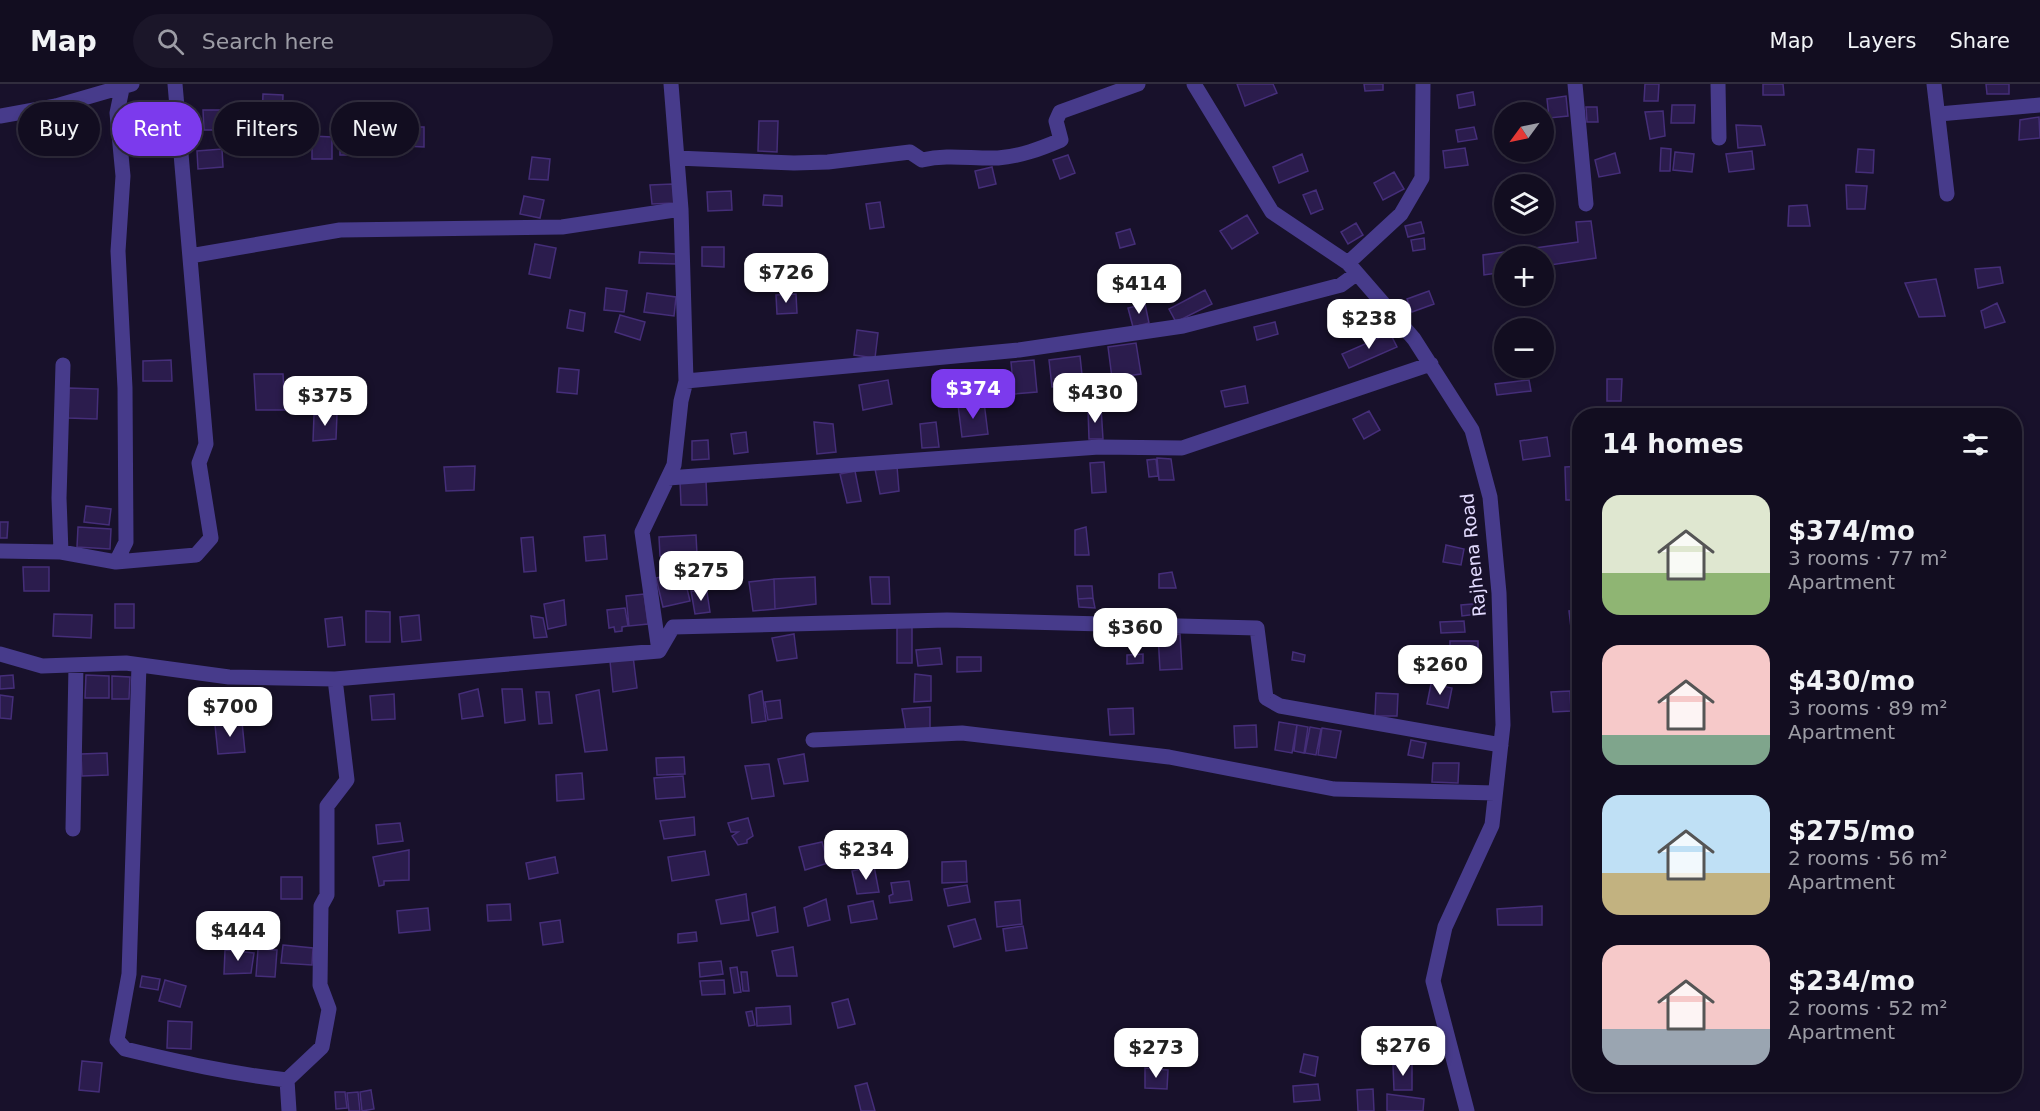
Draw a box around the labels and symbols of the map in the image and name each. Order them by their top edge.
north arrow [1494,102,1554,162]
pin: $726 [750,253,822,304]
pin: $414 [1103,264,1175,315]
pin: $238 [1333,299,1405,350]
pin: $374 [937,369,1009,420]
pin: $430 [1059,373,1131,424]
pin: $375 [289,376,361,427]
street label: Rajhena Road [1456,492,1490,618]
pin: $275 [665,551,737,602]
pin: $360 [1099,608,1171,659]
pin: $260 [1404,645,1476,696]
pin: $700 [194,687,266,738]
pin: $234 [830,830,902,881]
pin: $444 [202,911,274,962]
pin: $276 [1367,1026,1439,1077]
pin: $273 [1120,1028,1192,1079]

